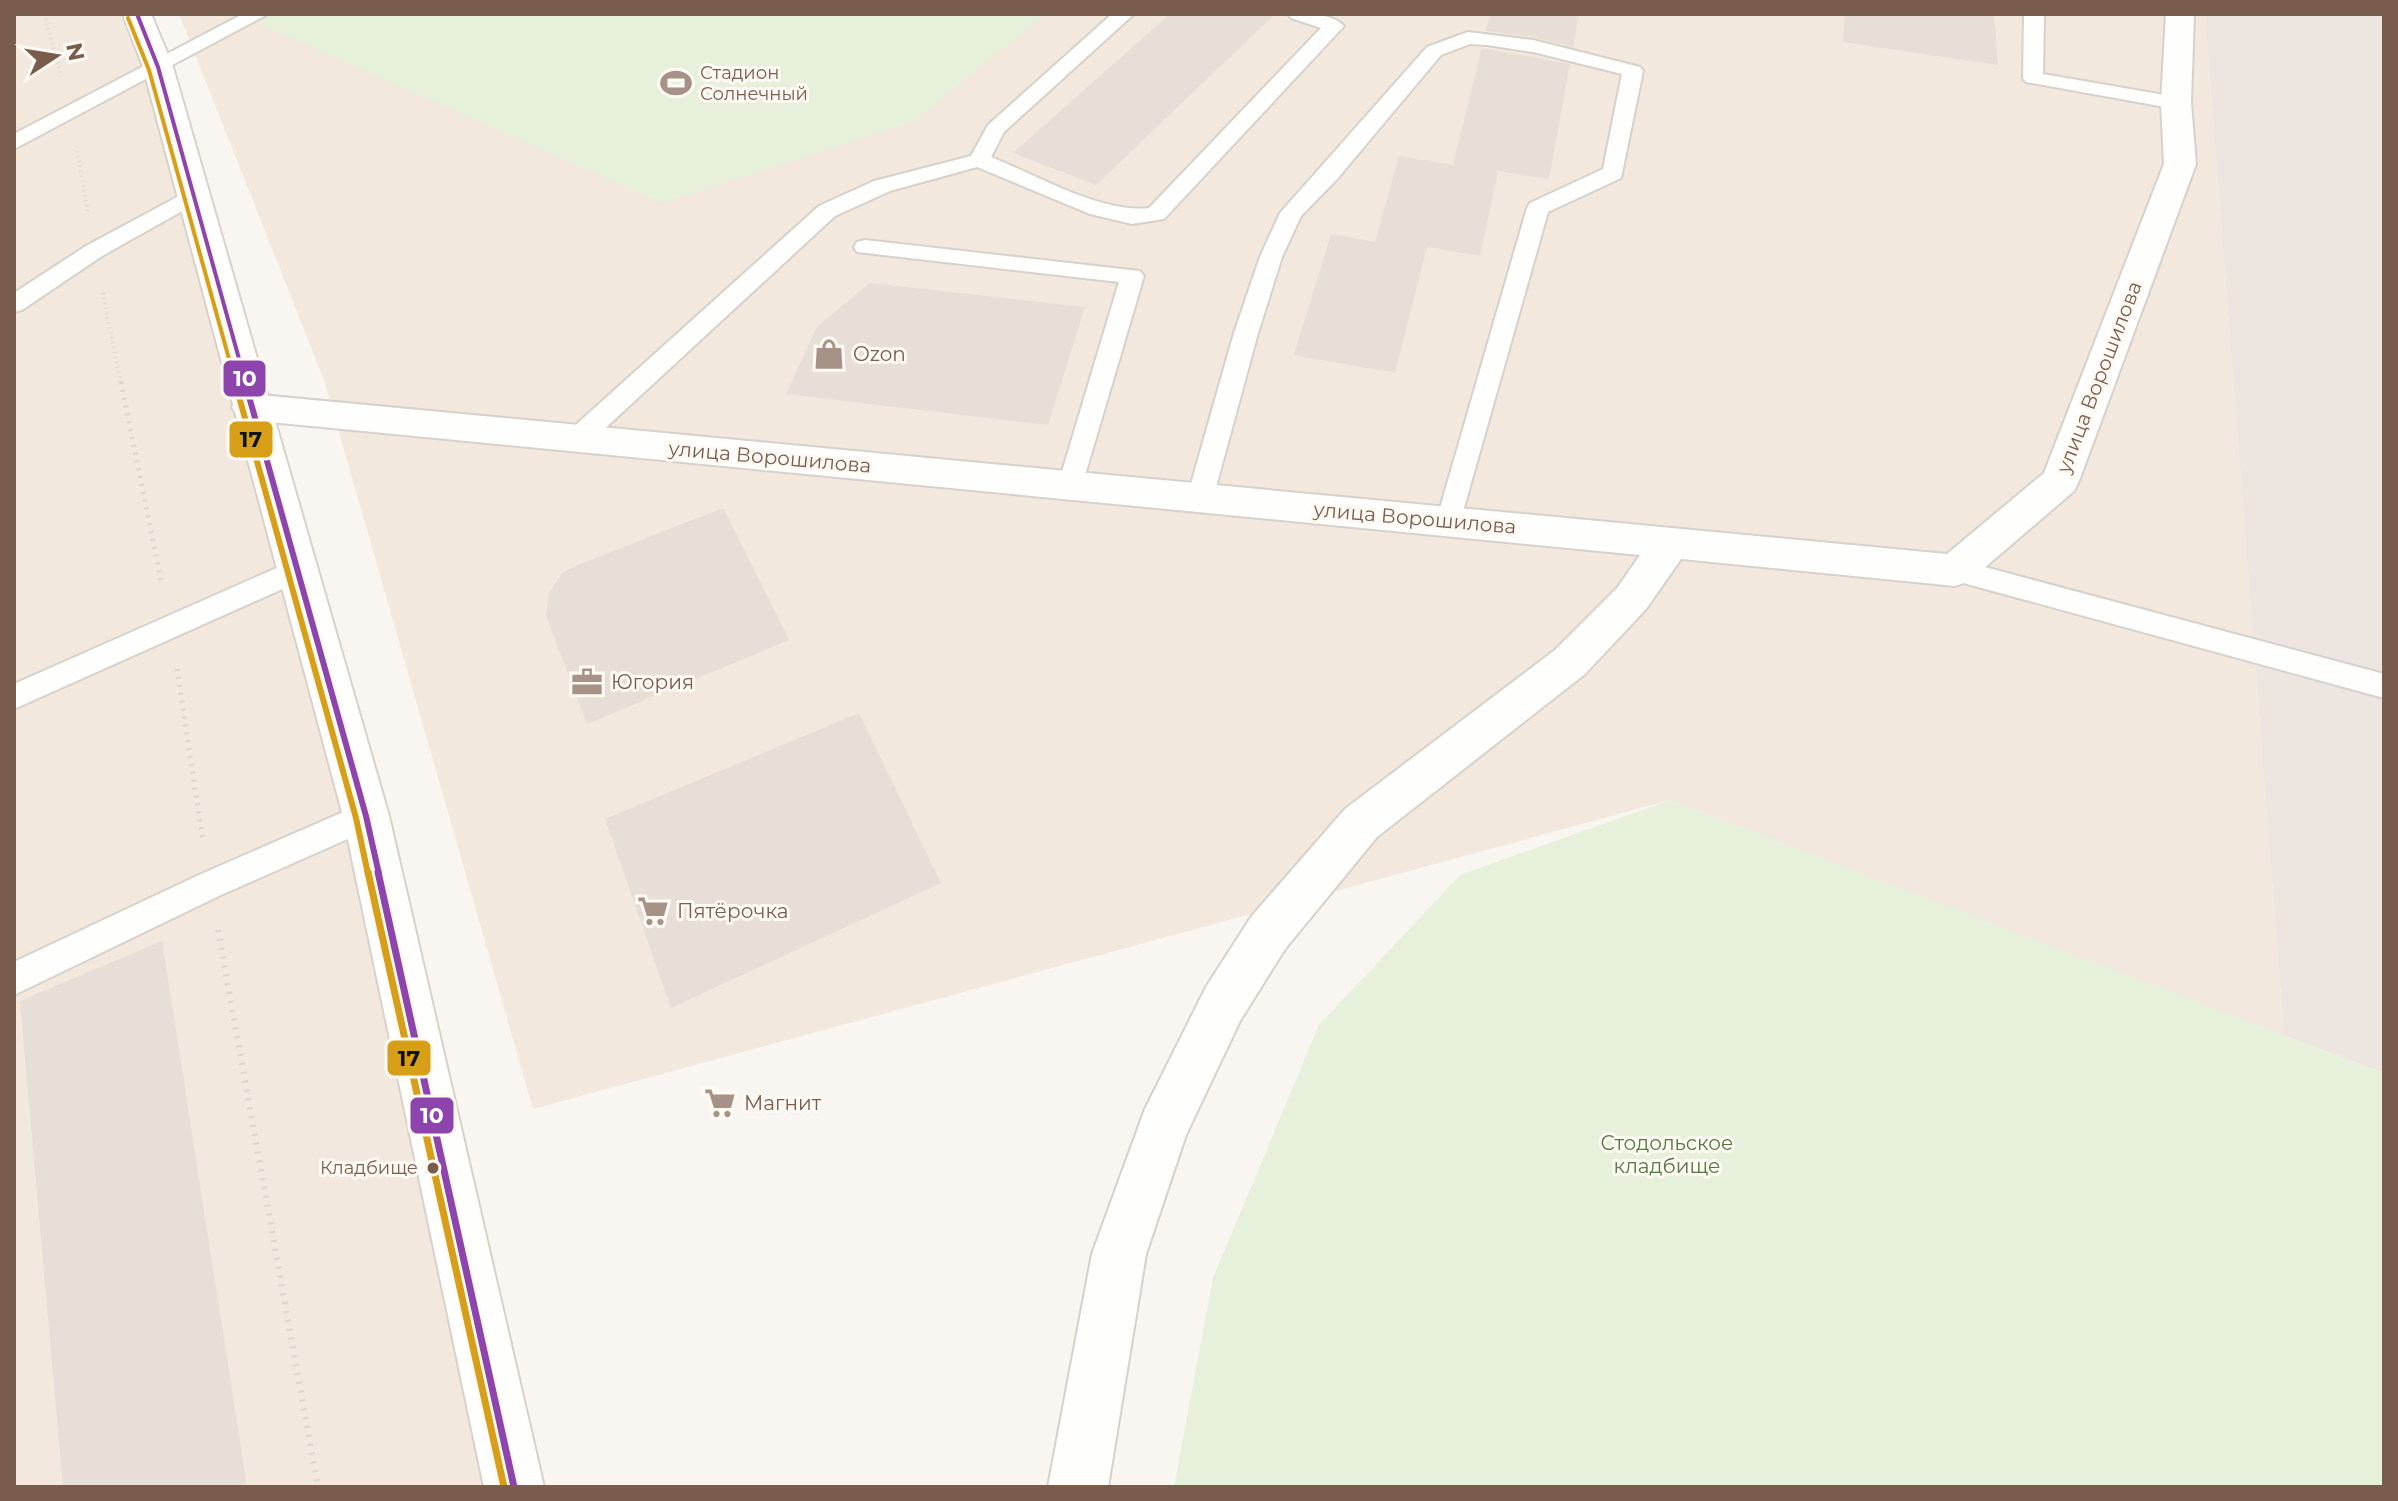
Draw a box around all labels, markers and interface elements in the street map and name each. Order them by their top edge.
north arrow [16,16,96,96]
text: N [60,40,90,63]
place label: Стадион Солнечный [700,62,808,105]
sports icon: Стадион Солнечный [659,66,693,100]
street label: улица Ворошилова [2051,278,2147,477]
shop icon: Ozon [812,337,846,371]
place label: Ozon [853,342,906,366]
line badge: 10 [222,359,267,398]
text: 10 [233,365,257,392]
line badge: 17 [228,420,274,459]
text: 17 [240,426,262,453]
street label: улица Ворошилова [667,436,872,478]
street label: улица Ворошилова [1312,497,1517,539]
office icon: Югория [570,665,604,699]
place label: Югория [611,670,694,694]
supermarket icon: Пятёрочка [636,894,670,928]
place label: Пятёрочка [677,899,788,923]
line badge: 17 [386,1039,432,1077]
text: 17 [398,1045,420,1072]
supermarket icon: Магнит [703,1086,737,1120]
place label: Магнит [744,1091,822,1115]
line badge: 10 [409,1096,455,1135]
text: 10 [420,1102,444,1129]
park label: Стодольское кладбище [1601,1131,1733,1178]
place label: Кладбище [320,1157,418,1179]
marker: Кладбище [425,1160,441,1176]

